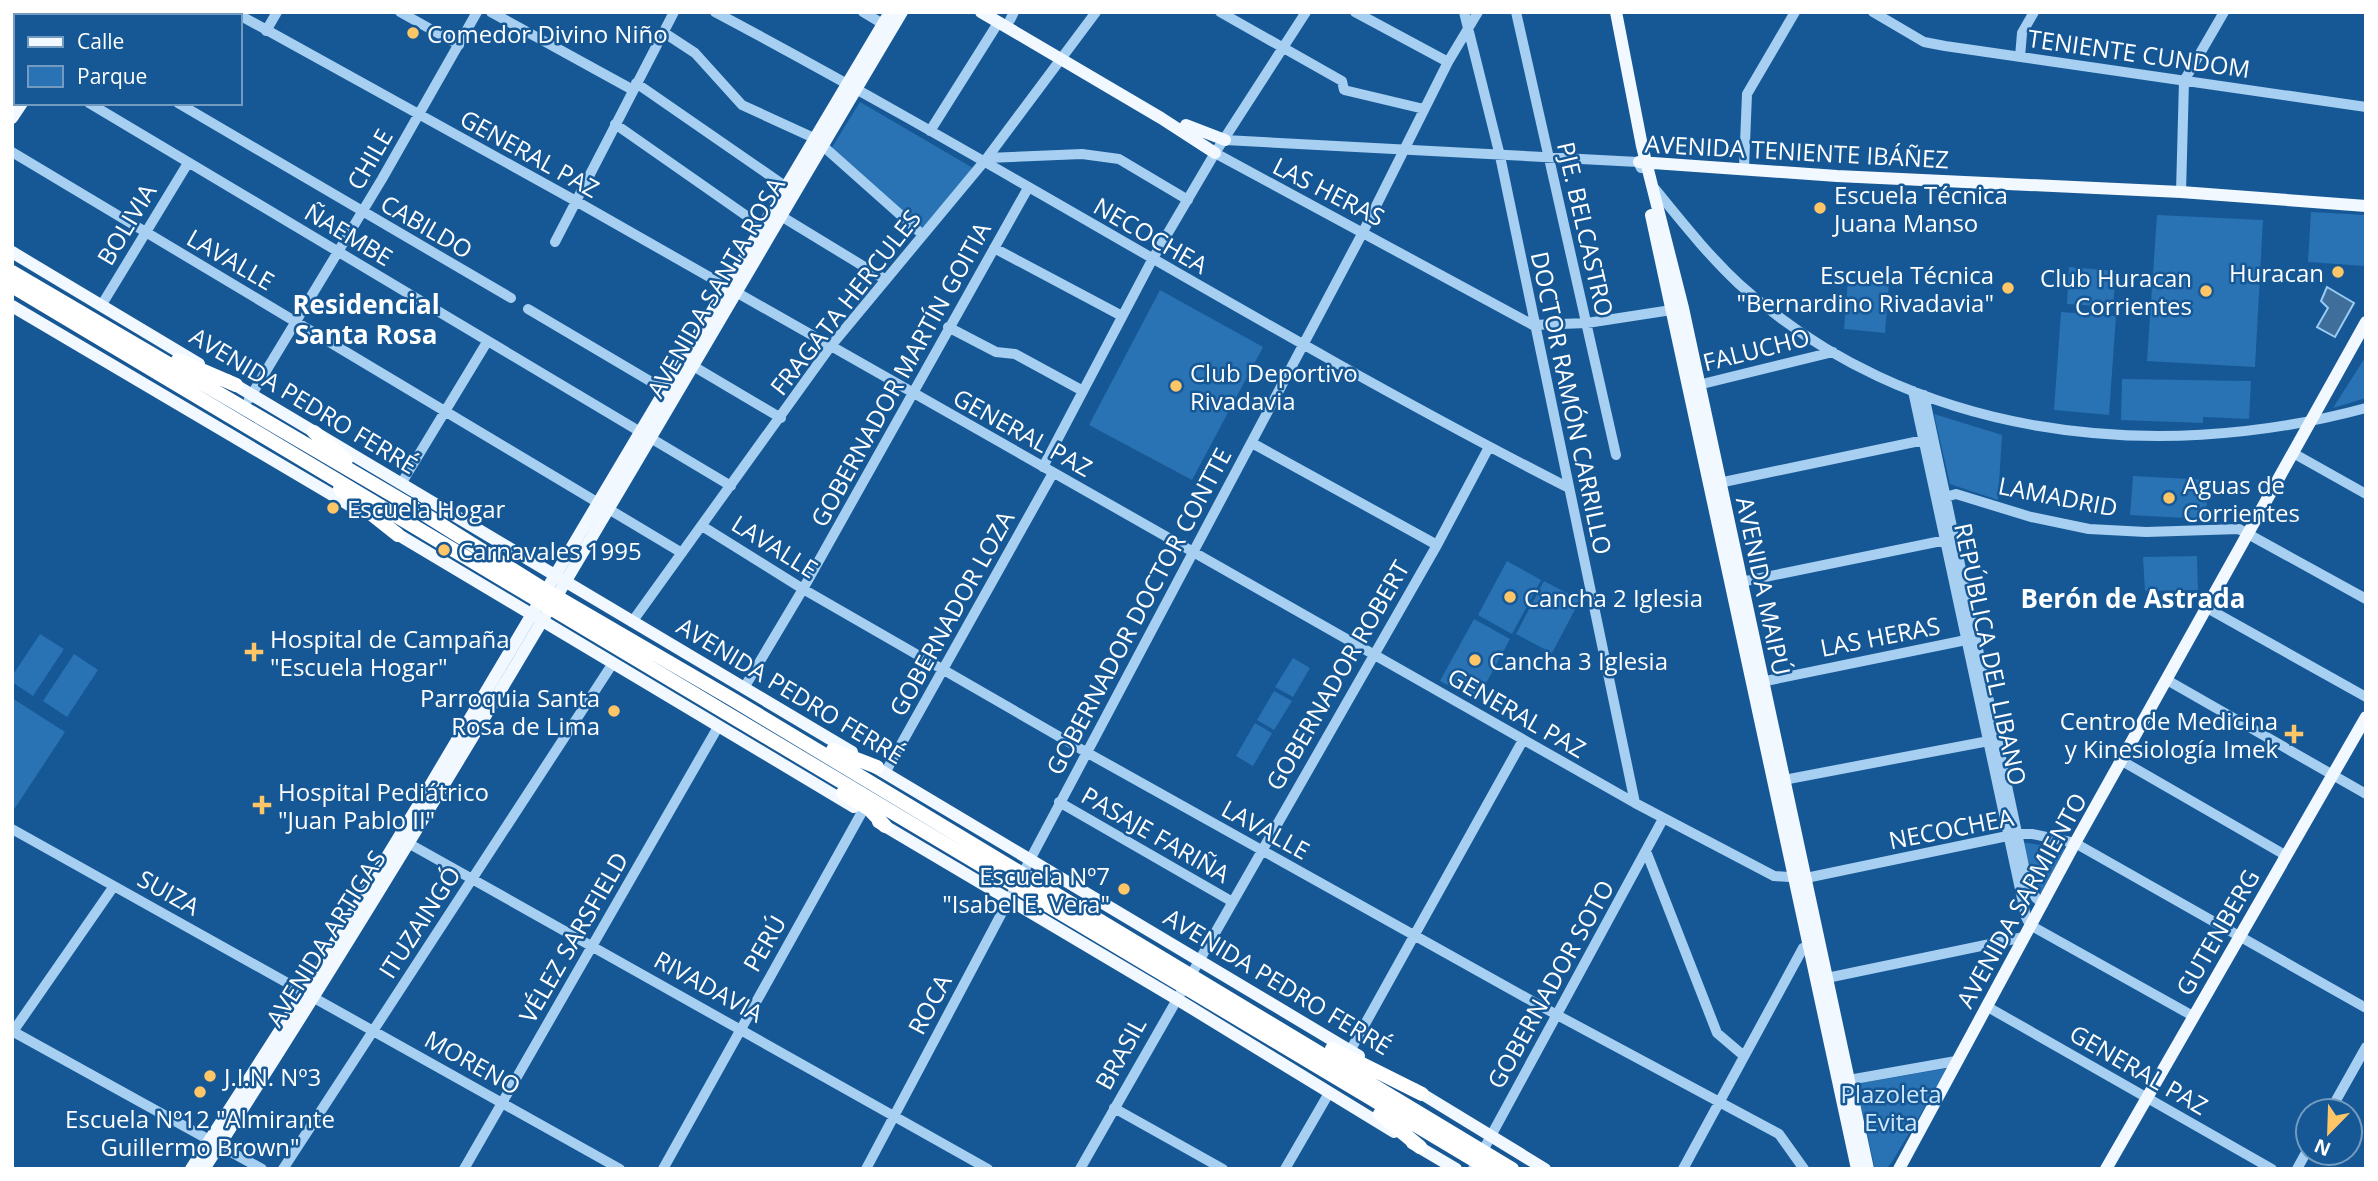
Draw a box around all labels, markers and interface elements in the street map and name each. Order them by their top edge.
legend [14,14,242,105]
place label: Comedor Divino Niño [427,17,668,50]
street label: TENIENTE CUNDOM [2026,21,2252,85]
marker: Comedor Divino Niño [405,25,421,41]
text: Calle [77,27,124,55]
text: Parque [77,62,147,90]
street label: GENERAL PAZ [455,101,605,205]
street label: CHILE [338,122,400,196]
street label: AVENIDA TENIENTE IBÁÑEZ [1644,127,1950,175]
street label: PJE. BELCASTRO [1550,138,1622,320]
street label: LAS HERAS [1267,149,1391,233]
street label: AVENIDA SANTA ROSA [638,170,792,403]
street label: BOLIVIA [89,176,164,271]
place label: Escuela Técnica Juana Manso [1832,178,2008,239]
street label: CABILDO [375,186,479,266]
street label: NECOCHEA [1088,189,1215,281]
street label: ÑAEMBE [299,195,399,273]
marker: Escuela Técnica Juana Manso [1812,200,1828,216]
street label: FRAGATA HERCULES [762,202,928,402]
street label: GOBERNADOR MARTÍN GOITIA [802,215,998,532]
street label: LAVALLE [181,221,281,297]
street label: DOCTOR RAMÓN CARRILLO [1524,248,1620,558]
place label: Huracan [2229,256,2324,289]
place label: Escuela Técnica "Bernardino Rivadavia" [1736,258,1994,319]
place label: Club Huracan Corrientes [2040,261,2192,322]
marker: Huracan [2330,264,2346,280]
marker: Escuela Técnica "Bernardino Rivadavia" [2000,280,2016,296]
marker: Club Huracan Corrientes [2198,283,2214,299]
district label: Residencial Santa Rosa [292,286,440,352]
street label: AVENIDA PEDRO FERRÉ [184,319,424,481]
street label: FALUCHO [1699,320,1813,378]
place label: Club Deportivo Rivadavia [1190,356,1358,417]
marker: Club Deportivo Rivadavia [1168,378,1184,394]
street label: GENERAL PAZ [948,380,1098,484]
street label: GOBERNADOR DOCTOR CONTTE [1038,442,1238,780]
street label: LAMADRID [1996,468,2120,524]
place label: Aguas de Corrientes [2183,468,2300,529]
marker: Aguas de Corrientes [2161,490,2177,506]
place label: Escuela Hogar [347,492,506,525]
street label: AVENIDA MAIPÚ [1729,494,1799,678]
marker: Escuela Hogar [325,500,341,516]
street label: GOBERNADOR LOZA [881,504,1022,722]
street label: LAVALLE [726,507,824,585]
street label: REPÚBLICA DEL LIBANO [1947,520,2035,788]
place label: Carnavales 1995 [458,534,642,567]
marker: Carnavales 1995 [436,542,452,558]
street label: GOBERNADOR ROBERT [1258,554,1416,796]
district label: Berón de Astrada [2021,580,2245,616]
place label: Cancha 2 Iglesia [1524,581,1703,614]
marker: Cancha 2 Iglesia [1502,589,1518,605]
street label: LAS HERAS [1817,608,1943,664]
street label: AVENIDA PEDRO FERRÉ [671,609,911,771]
place label: Hospital de Campaña "Escuela Hogar" [270,622,510,683]
marker: Hospital de Campaña "Escuela Hogar" [244,642,264,662]
place label: Cancha 3 Iglesia [1489,644,1668,677]
marker: Cancha 3 Iglesia [1467,652,1483,668]
street label: GENERAL PAZ [1442,659,1592,765]
place label: Parroquia Santa Rosa de Lima [420,681,600,742]
marker: Parroquia Santa Rosa de Lima [606,703,622,719]
place label: Centro de Medicina y Kinesiología Imek [2060,704,2278,765]
marker: Centro de Medicina y Kinesiología Imek [2284,724,2304,744]
place label: Hospital Pediátrico "Juan Pablo II" [278,775,489,836]
street label: PASAJE FARIÑA [1076,778,1237,890]
street label: AVENIDA SARMIENTO [1948,787,2094,1013]
street label: LAVALLE [1216,791,1316,867]
marker: Hospital Pediátrico "Juan Pablo II" [252,795,272,815]
street label: NECOCHEA [1886,800,2017,856]
street label: AVENIDA ARTIGAS [257,844,393,1032]
street label: VÉLEZ SARSFIELD [511,846,635,1028]
place label: Escuela Nº7 "Isabel E. Vera" [942,859,1110,920]
street label: ITUZAINGÓ [371,860,467,984]
street label: SUIZA [132,862,207,923]
street label: GUTENBERG [2168,863,2266,1001]
street label: GOBERNADOR SOTO [1479,874,1621,1094]
marker: Escuela Nº7 "Isabel E. Vera" [1116,881,1132,897]
street label: AVENIDA PEDRO FERRÉ [1158,900,1398,1062]
street label: PERÚ [735,909,793,977]
street label: RIVADAVIA [649,943,770,1030]
street label: ROCA [899,967,959,1040]
street label: BRASIL [1087,1011,1153,1095]
street label: GENERAL PAZ [2064,1016,2214,1122]
street label: MORENO [419,1022,527,1102]
place label: J.I.N. Nº3 [222,1060,321,1093]
marker: J.I.N. Nº3 [202,1068,218,1084]
park label: Plazoleta Evita [1841,1077,1941,1138]
marker: Escuela Nº12 "Almirante Guillermo Brown" [192,1084,208,1100]
north arrow [2294,1097,2364,1167]
place label: Escuela Nº12 "Almirante Guillermo Brown" [65,1102,335,1163]
text: N [2310,1133,2335,1163]

